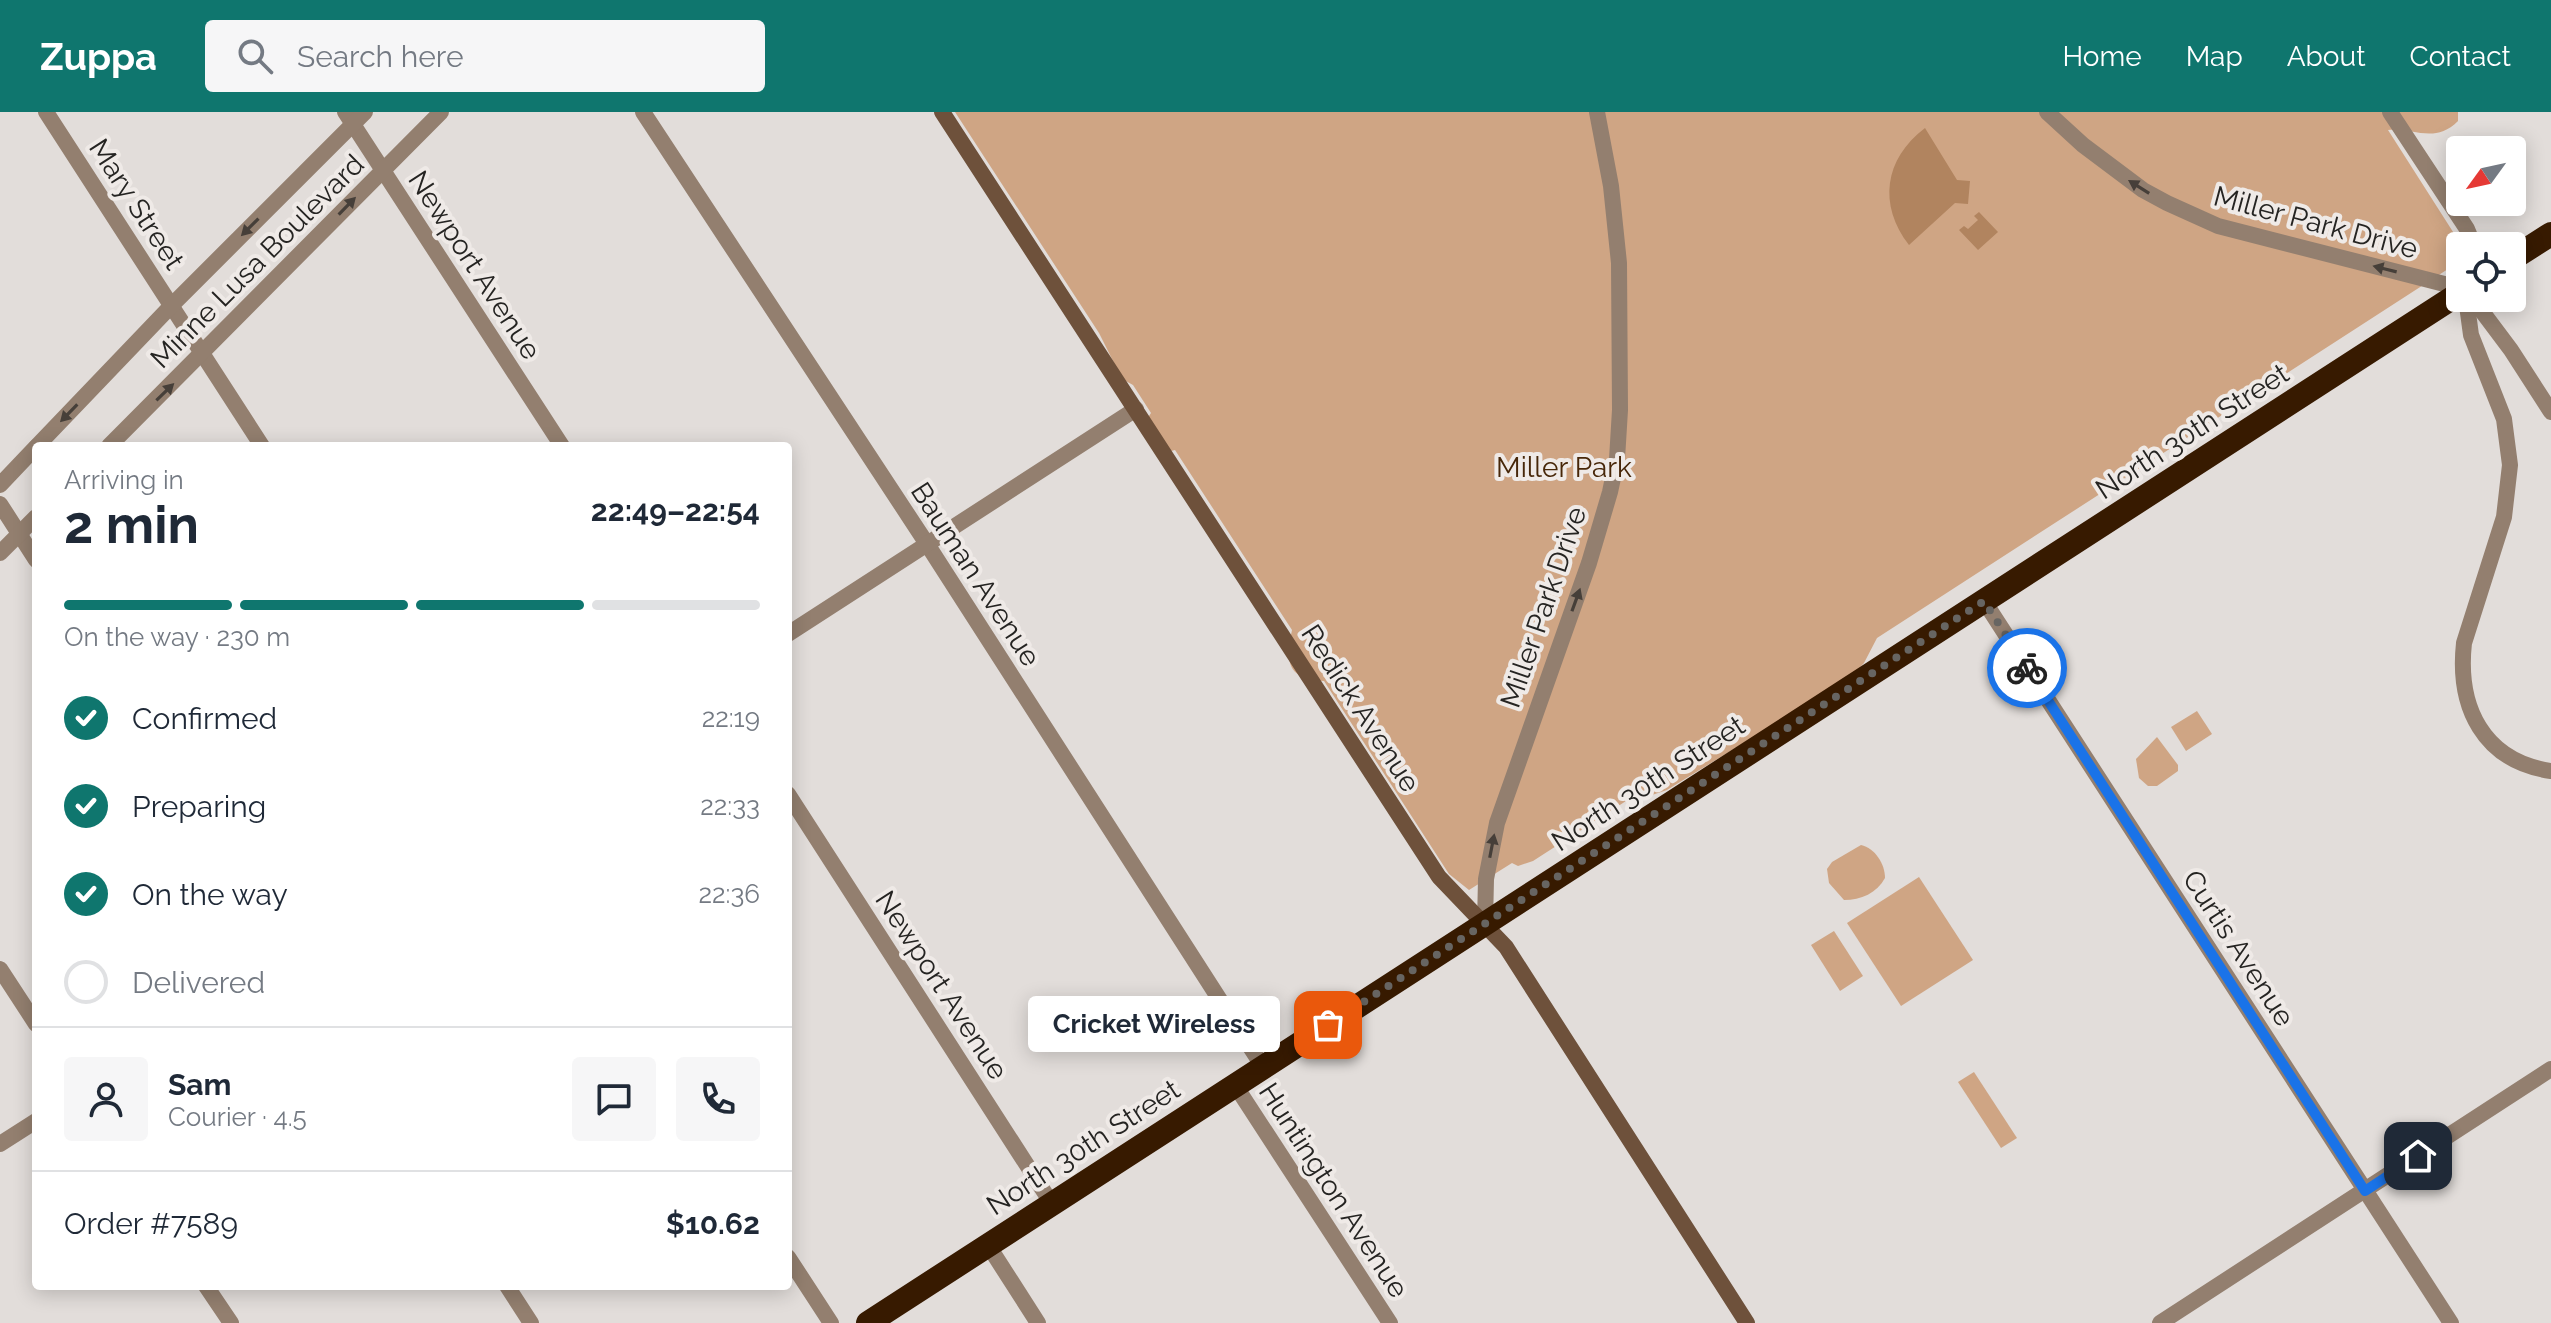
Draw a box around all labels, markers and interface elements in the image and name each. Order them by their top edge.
search box [205,20,765,92]
text: Zuppa [40,34,157,79]
icon: search [233,34,277,78]
text: Search here [297,39,464,74]
text: Home [2062,40,2142,73]
text: Map [2186,40,2243,73]
text: About [2287,40,2366,73]
text: Contact [2410,40,2511,73]
street label: Mary Street [82,133,191,276]
north arrow [2446,136,2526,216]
map controls [2446,136,2526,312]
street label: Minne Lusa Boulevard [144,148,371,375]
street label: Newport Avenue [401,165,548,366]
street label: Miller Park Drive [2210,179,2421,266]
one-way arrow [2128,180,2150,194]
one-way arrow [338,197,356,216]
one-way arrow [241,217,260,235]
button: locate [2446,232,2526,312]
one-way arrow [2372,262,2397,274]
street label: North 30th Street [2090,356,2295,506]
one-way arrow [155,383,174,401]
one-way arrow [60,403,79,422]
park label: Miller Park [1496,451,1632,484]
text: Arriving in [64,465,184,495]
street label: Bauman Avenue [904,476,1047,672]
text: 22:49–22:54 [591,493,760,528]
text: 2 min [64,494,199,555]
street label: Miller Park Drive [1494,503,1593,712]
one-way arrow [1570,588,1582,612]
street label: Redick Avenue [1294,619,1427,798]
text: On the way · 230 m [64,622,290,652]
courier [1987,628,2067,708]
icon: bike [2005,646,2049,690]
icon: check [64,696,108,740]
text: Confirmed [132,701,277,736]
text: 22:19 [702,703,760,733]
street label: North 30th Street [1546,708,1751,858]
icon: check [64,784,108,828]
text: Preparing [132,789,266,824]
text: 22:33 [700,791,760,821]
one-way arrow [1486,833,1499,858]
street label: Curtis Avenue [2176,864,2301,1032]
icon: check [64,872,108,916]
text: On the way [132,877,288,912]
text: 22:36 [698,879,760,909]
street label: Newport Avenue [868,885,1015,1086]
text: Delivered [132,965,265,1000]
pin [1294,991,1362,1059]
callout: Cricket Wireless [1028,997,1280,1053]
icon: bag [1306,1003,1350,1047]
text: Cricket Wireless [1053,1009,1255,1039]
button: person [64,1057,148,1141]
button: chat [572,1057,656,1141]
button: phone [676,1057,760,1141]
text: Sam [168,1067,231,1102]
street label: North 30th Street [981,1072,1186,1222]
street label: Huntington Avenue [1252,1077,1415,1304]
text: Courier · 4.5 [168,1102,307,1132]
pin [2384,1122,2452,1190]
icon: home [2396,1134,2440,1178]
text: Order #7589 [64,1206,238,1241]
text: $10.62 [666,1206,760,1241]

